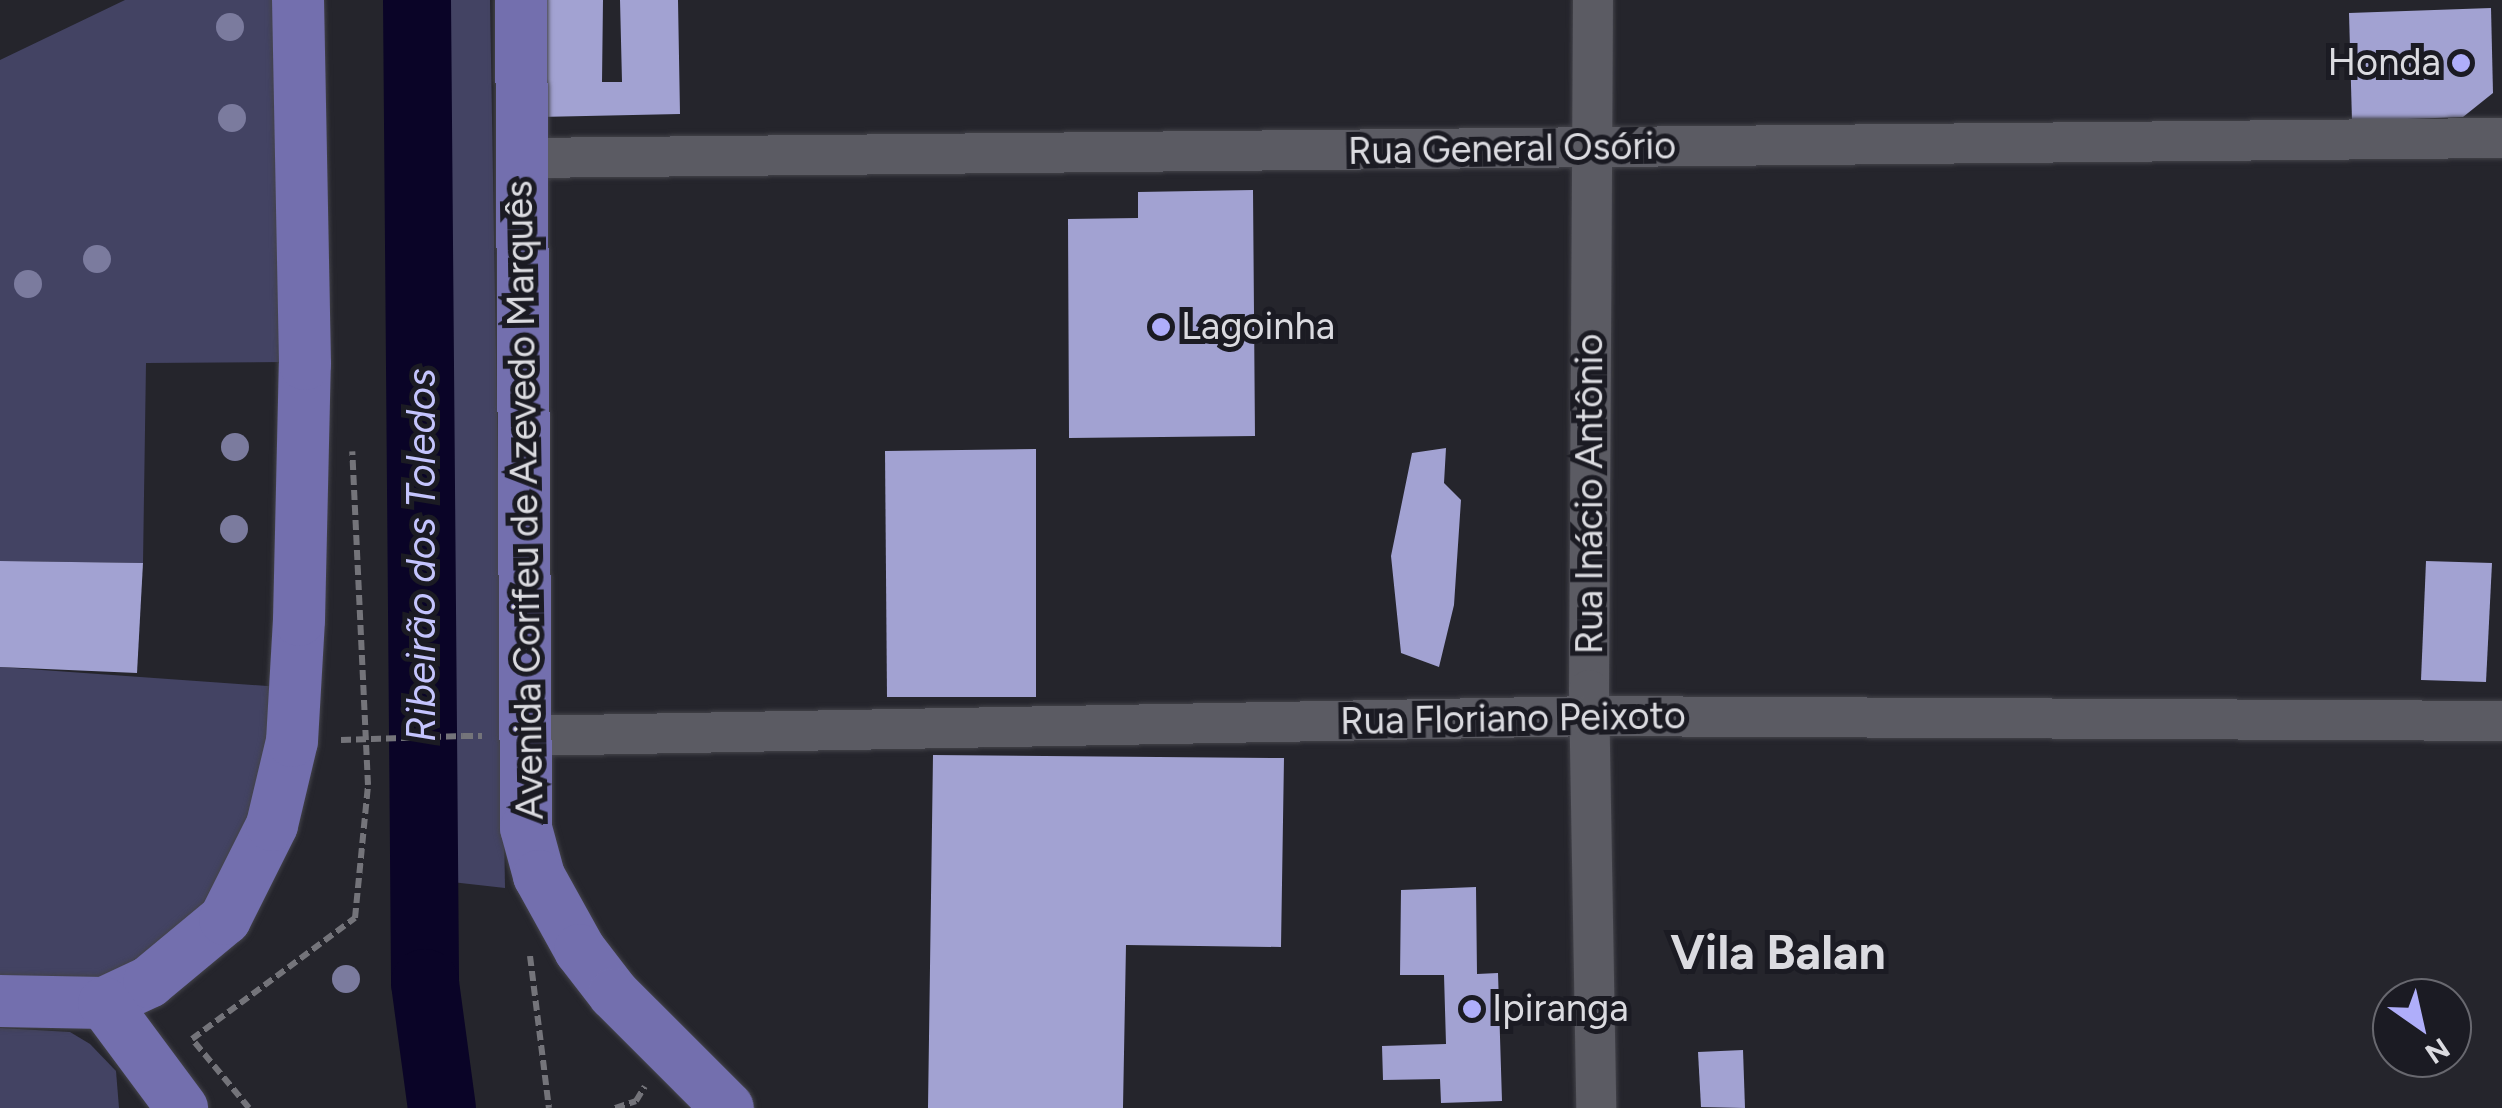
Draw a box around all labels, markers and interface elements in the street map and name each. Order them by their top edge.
place label: Honda [2328,40,2441,86]
marker: Honda [2450,52,2472,74]
street label: Rua General Osório [1348,123,1676,175]
street label: Avenida Corifeu de Azevedo Marquês [497,180,553,820]
place label: Lagoinha [1181,304,1335,350]
marker: Lagoinha [1150,316,1172,338]
street label: Rua Inácio Antônio [1567,334,1613,654]
water label: Ribeirão dos Toledos [397,368,445,742]
street label: Rua Floriano Peixoto [1340,693,1686,745]
district label: Vila Balan [1670,924,1886,982]
north arrow [2372,978,2472,1078]
place label: Ipiranga [1492,986,1629,1032]
marker: Ipiranga [1461,998,1483,1020]
text: N [2419,1031,2456,1071]

